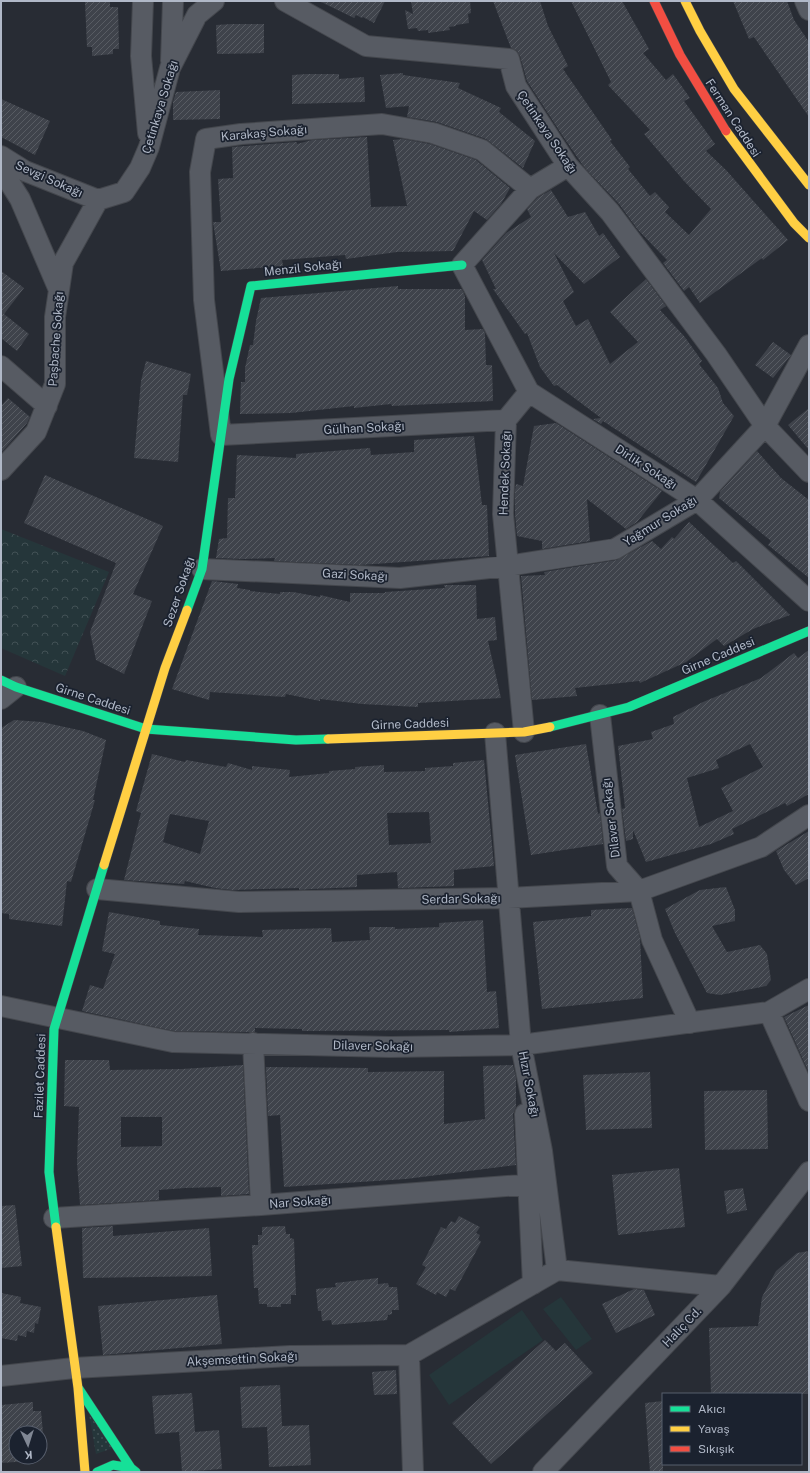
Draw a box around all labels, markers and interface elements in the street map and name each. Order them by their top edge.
street label: Çetinkaya Sokağı [139,59,181,155]
street label: Ferman Caddesi [703,76,763,160]
street label: Çetinkaya Sokağı [514,88,580,176]
street label: Karakaş Sokağı [220,122,308,144]
street label: Sevgi Sokağı [13,158,85,200]
street label: Menzil Sokağı [263,257,343,279]
street label: Paşbache Sokağı [46,291,66,387]
street label: Gülhan Sokağı [323,419,405,437]
street label: Hendek Sokağı [497,430,513,516]
street label: Dirlik Sokağı [613,442,679,492]
street label: Yağmur Sokağı [621,493,699,549]
street label: Sezer Sokağı [160,555,198,629]
street label: Gazi Sokağı [322,566,388,584]
street label: Girne Caddesi [679,634,757,678]
street label: Girne Caddesi [54,680,132,718]
street label: Girne Caddesi [371,716,449,732]
street label: Dilaver Sokağı [599,777,623,859]
street label: Serdar Sokağı [421,891,501,907]
street label: Fazilet Caddesi [32,1033,48,1119]
street label: Dilaver Sokağı [333,1038,413,1054]
street label: Hızır Sokağı [516,1050,542,1118]
street label: Nar Sokağı [269,1193,331,1211]
street label: Haliç Cd. [660,1304,704,1350]
street label: Akşemsettin Sokağı [186,1349,298,1369]
legend [662,1393,802,1465]
text: Akıcı [698,1402,726,1416]
text: Yavaş [698,1422,730,1436]
north arrow [8,1425,48,1465]
text: Sıkışık [698,1442,735,1456]
text: K [24,1449,33,1461]

